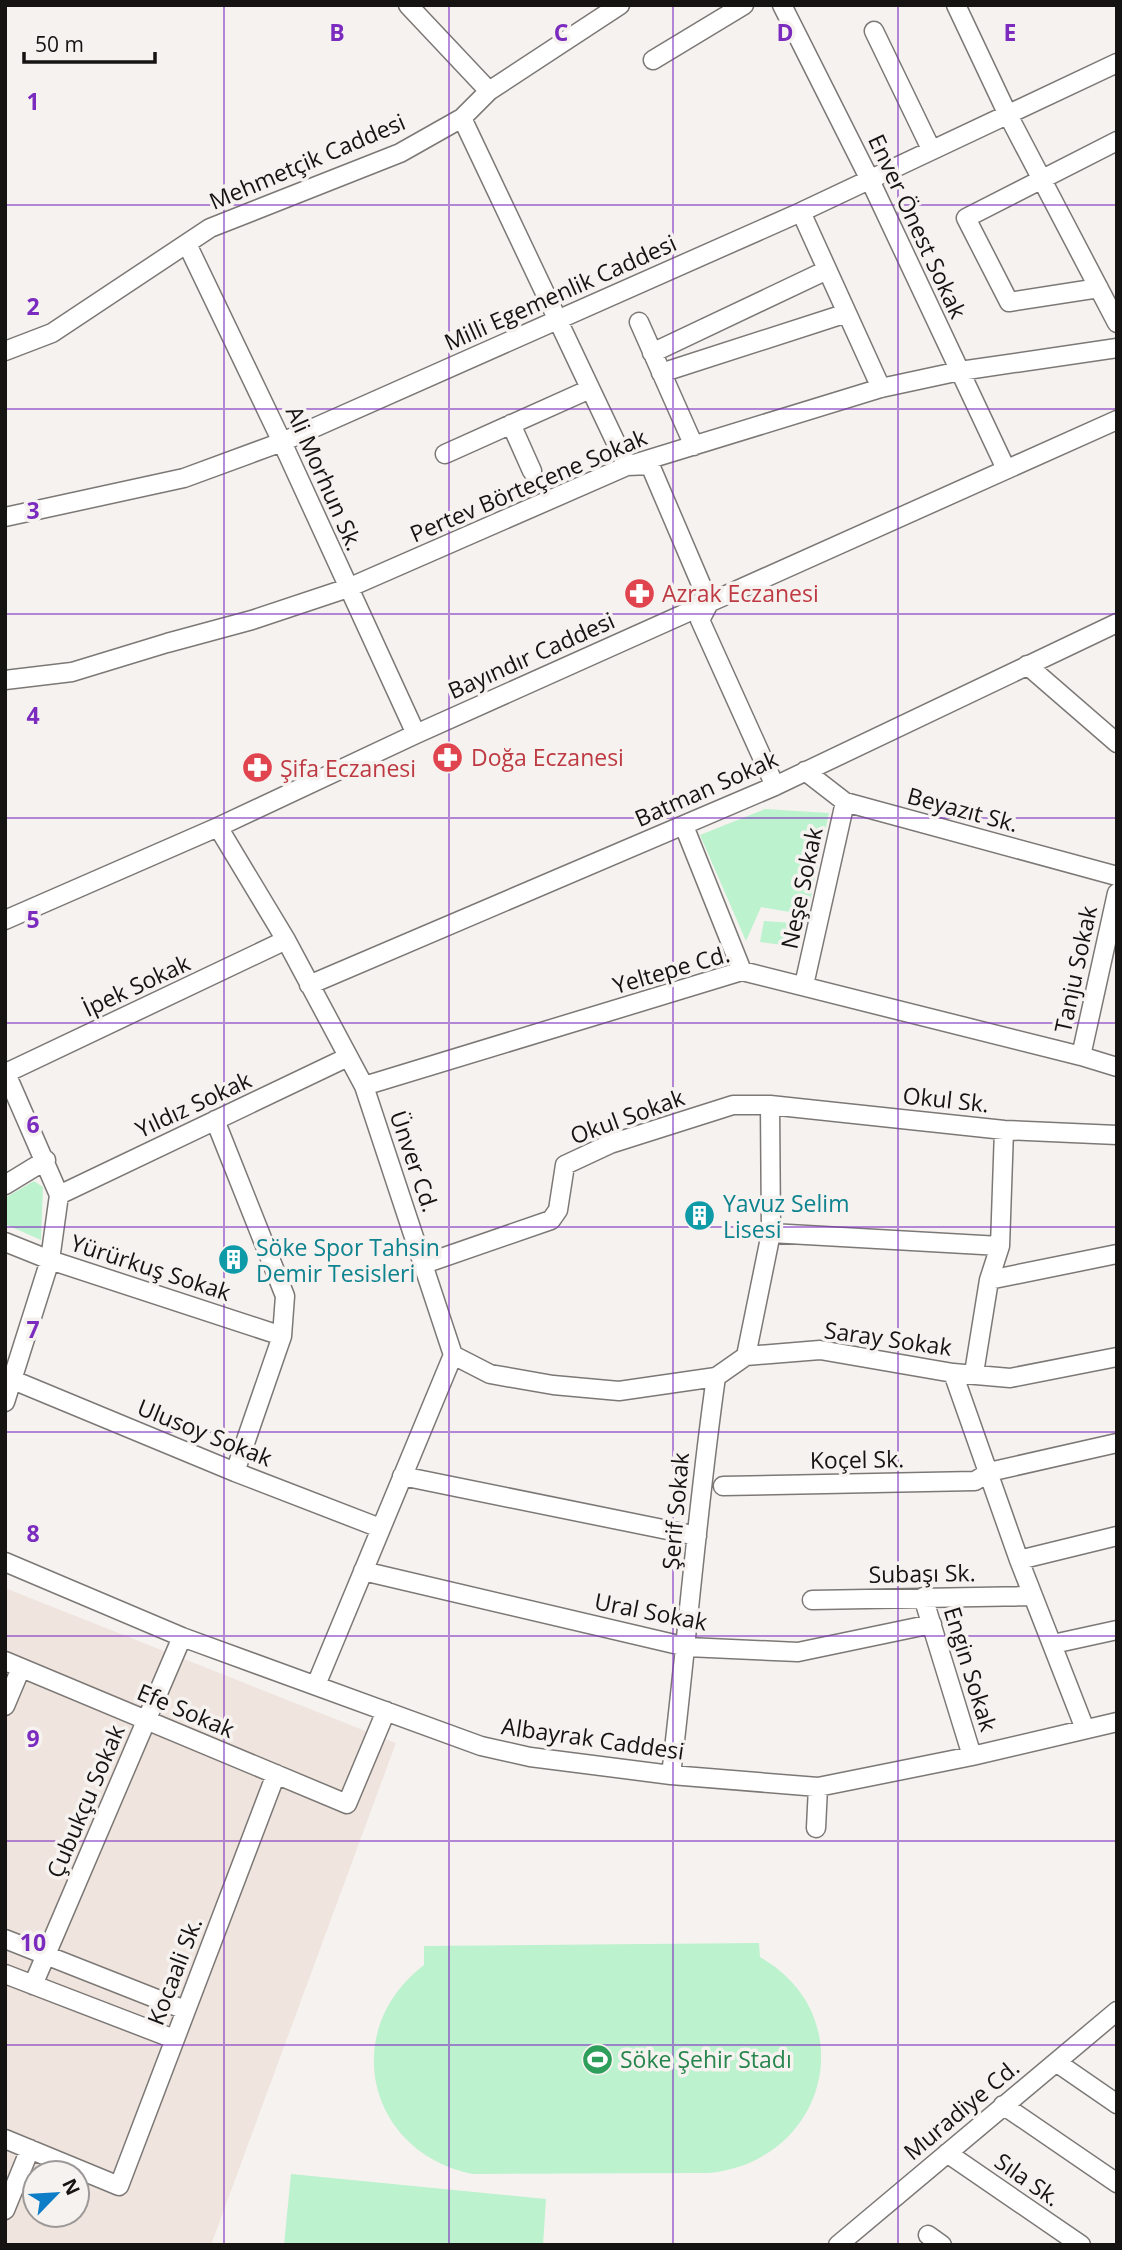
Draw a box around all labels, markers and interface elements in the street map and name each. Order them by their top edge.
text: B [329,16,345,48]
text: C [554,16,568,48]
text: D [776,16,794,48]
text: E [1004,16,1016,48]
scale bar [24,21,156,65]
text: 50 m [35,30,84,58]
text: 1 [26,85,40,117]
street label: Mehmetçik Caddesi [204,105,410,217]
street label: Enver Önest Sokak [861,129,975,323]
street label: Milli Egemenlik Caddesi [439,226,681,358]
text: 2 [26,290,40,322]
street label: Ali Morhun Sk. [279,401,371,555]
street label: Pertev Börteçene Sokak [405,421,651,549]
text: 3 [26,494,40,526]
pharmacy icon: Azrak Eczanesi [622,576,656,610]
place label: Azrak Eczanesi [662,577,819,609]
street label: Bayındır Caddesi [443,604,619,706]
text: 4 [26,699,40,731]
pharmacy icon: Doğa Eczanesi [431,740,465,774]
place label: Doğa Eczanesi [471,741,624,773]
street label: Batman Sokak [629,742,783,834]
pharmacy icon: Şifa Eczanesi [240,751,274,785]
place label: Şifa Eczanesi [280,752,416,784]
street label: Beyazıt Sk. [904,779,1022,839]
street label: Neşe Sokak [773,824,829,952]
text: 5 [26,903,40,935]
street label: Tanju Sokak [1046,903,1104,1035]
street label: Yeltepe Cd. [609,937,733,1001]
street label: İpek Sokak [77,946,195,1024]
street label: Yıldız Sokak [130,1063,256,1145]
street label: Okul Sk. [901,1079,991,1119]
street label: Okul Sokak [565,1081,689,1151]
street label: Ünver Cd. [383,1106,447,1216]
text: 6 [26,1108,40,1140]
place label: Yavuz Selim Lisesi [723,1187,849,1245]
building icon: Yavuz Selim Lisesi [683,1199,717,1233]
street label: Yürürkuş Sokak [67,1226,235,1308]
place label: Söke Spor Tahsin Demir Tesisleri [256,1231,440,1289]
building icon: Söke Spor Tahsin Demir Tesisleri [216,1243,250,1277]
text: 7 [26,1313,40,1345]
street label: Saray Sokak [822,1313,954,1363]
street label: Ulusoy Sokak [133,1390,277,1474]
street label: Koçel Sk. [810,1442,904,1476]
street label: Şerif Sokak [654,1451,696,1571]
text: 8 [26,1517,40,1549]
street label: Subaşı Sk. [868,1556,976,1590]
street label: Ural Sokak [592,1584,710,1638]
street label: Engin Sokak [937,1603,1005,1735]
street label: Efe Sokak [132,1675,240,1745]
street label: Albayrak Caddesi [500,1709,686,1767]
street label: Çubukçu Sokak [38,1720,132,1882]
text: 9 [26,1722,40,1754]
street label: Kocaali Sk. [139,1913,209,2029]
text: 10 [20,1926,46,1958]
sports icon: Söke Şehir Stadı [580,2042,614,2076]
place label: Söke Şehir Stadı [620,2043,792,2075]
street label: Muradiye Cd. [896,2051,1026,2167]
street label: Sıla Sk. [989,2145,1067,2213]
north arrow [21,2159,91,2229]
text: N [56,2174,86,2199]

